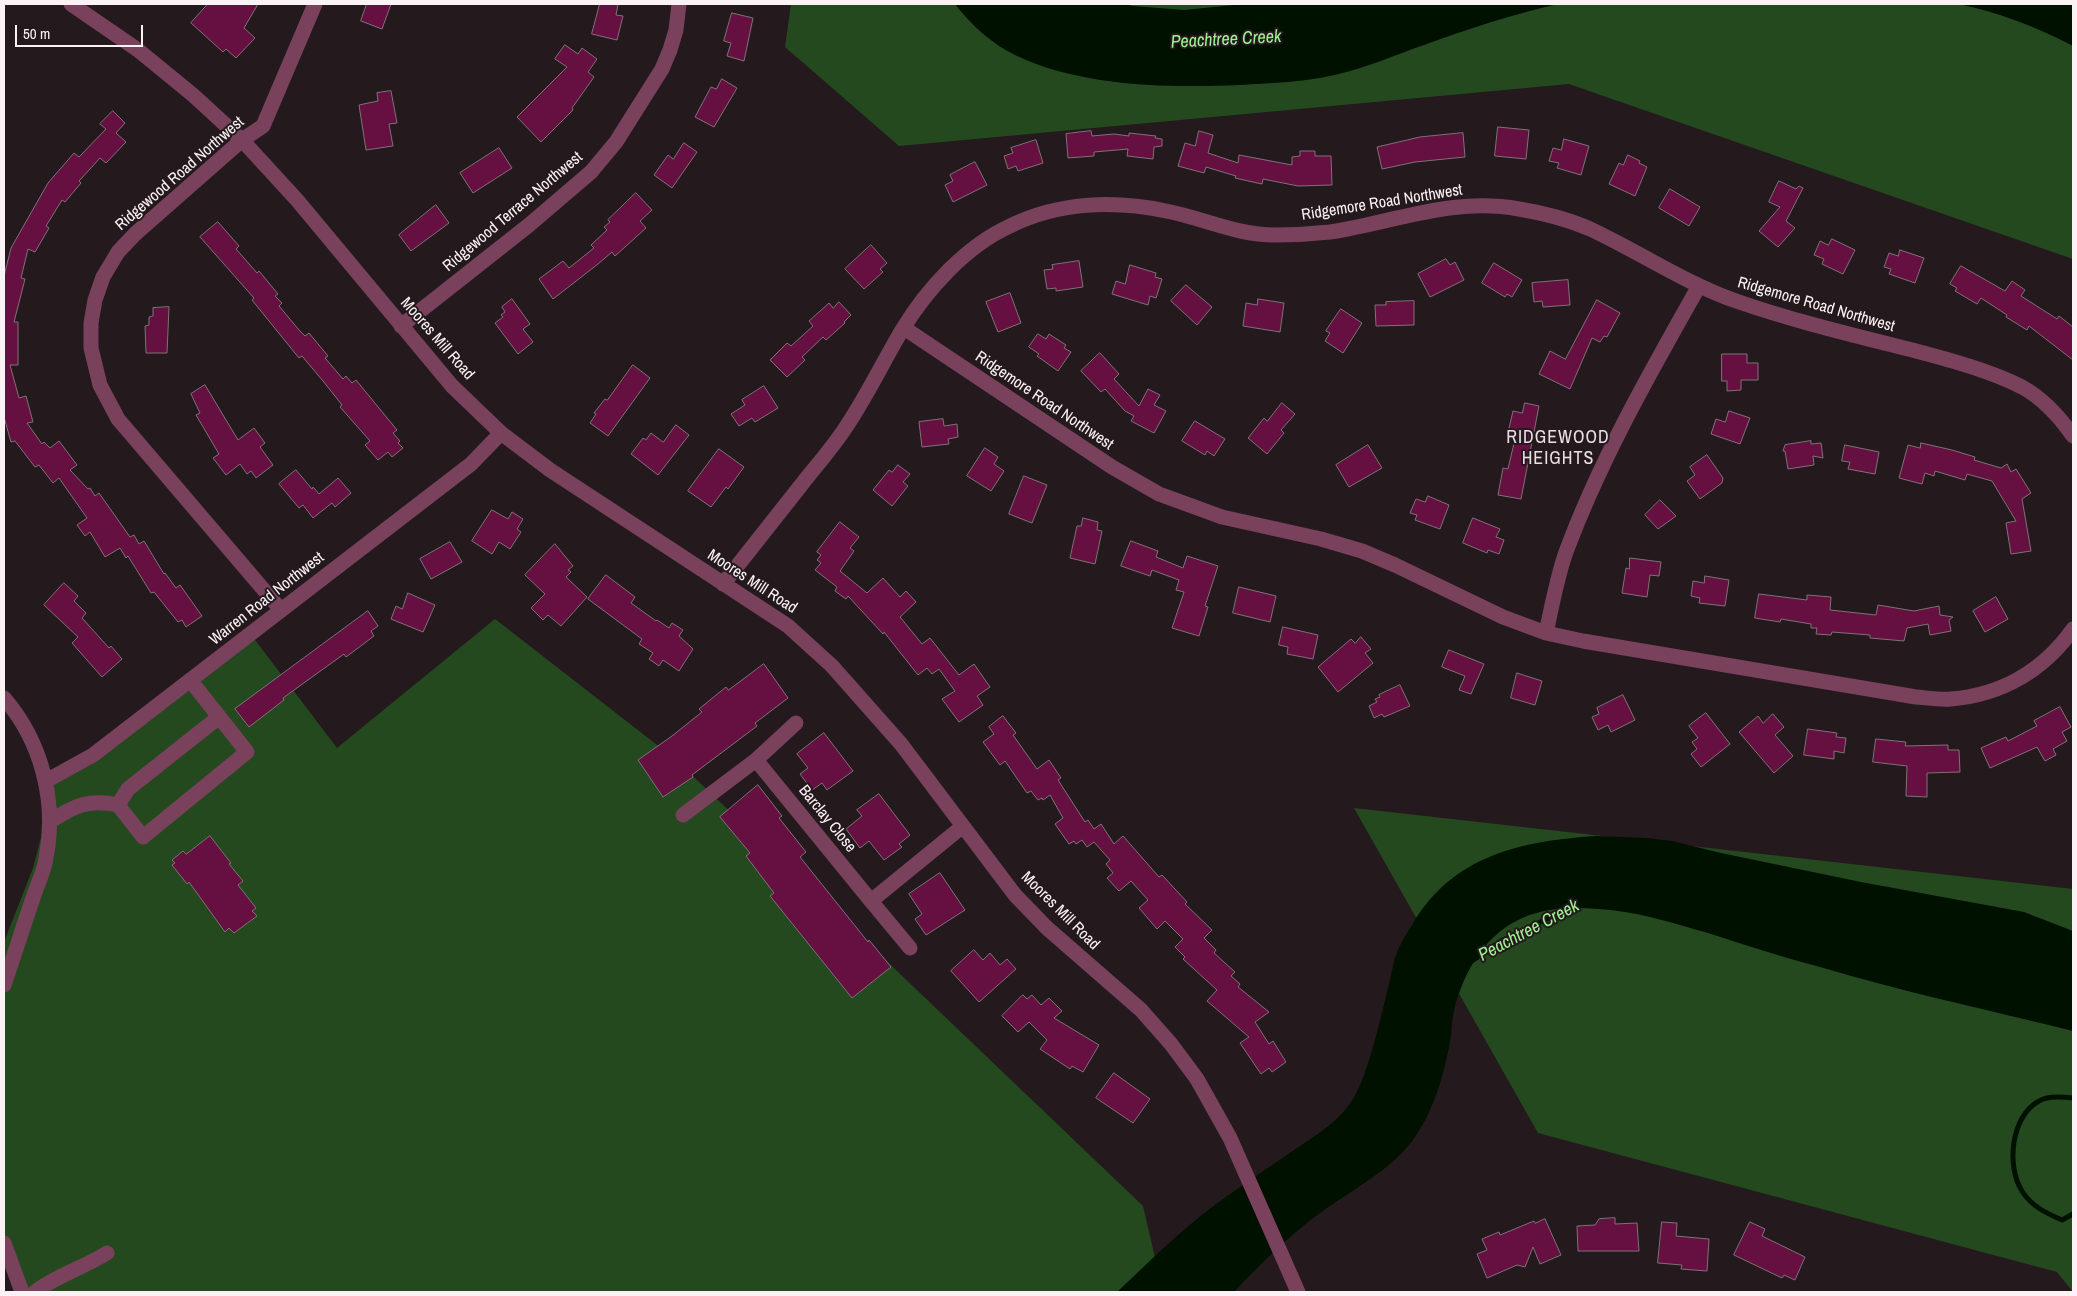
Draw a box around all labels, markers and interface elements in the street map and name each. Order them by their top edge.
scale bar [18,15,145,47]
text: 50 m [23,23,50,44]
water label: Peachtree Creek [1170,26,1282,54]
street label: Ridgewood Road Northwest [112,113,248,235]
street label: Ridgewood Terrace Northwest [439,148,587,276]
street label: Ridgemore Road Northwest [1300,181,1464,225]
street label: Ridgemore Road Northwest [1735,273,1897,337]
street label: Moores Mill Road [396,294,478,384]
street label: Ridgemore Road Northwest [971,348,1117,454]
district label: RIDGEWOOD HEIGHTS [1505,427,1611,469]
street label: Moores Mill Road [704,546,800,618]
street label: Warren Road Northwest [206,548,328,650]
street label: Barclay Close [794,782,860,856]
street label: Moores Mill Road [1017,868,1103,954]
water label: Peachtree Creek [1475,895,1583,967]

